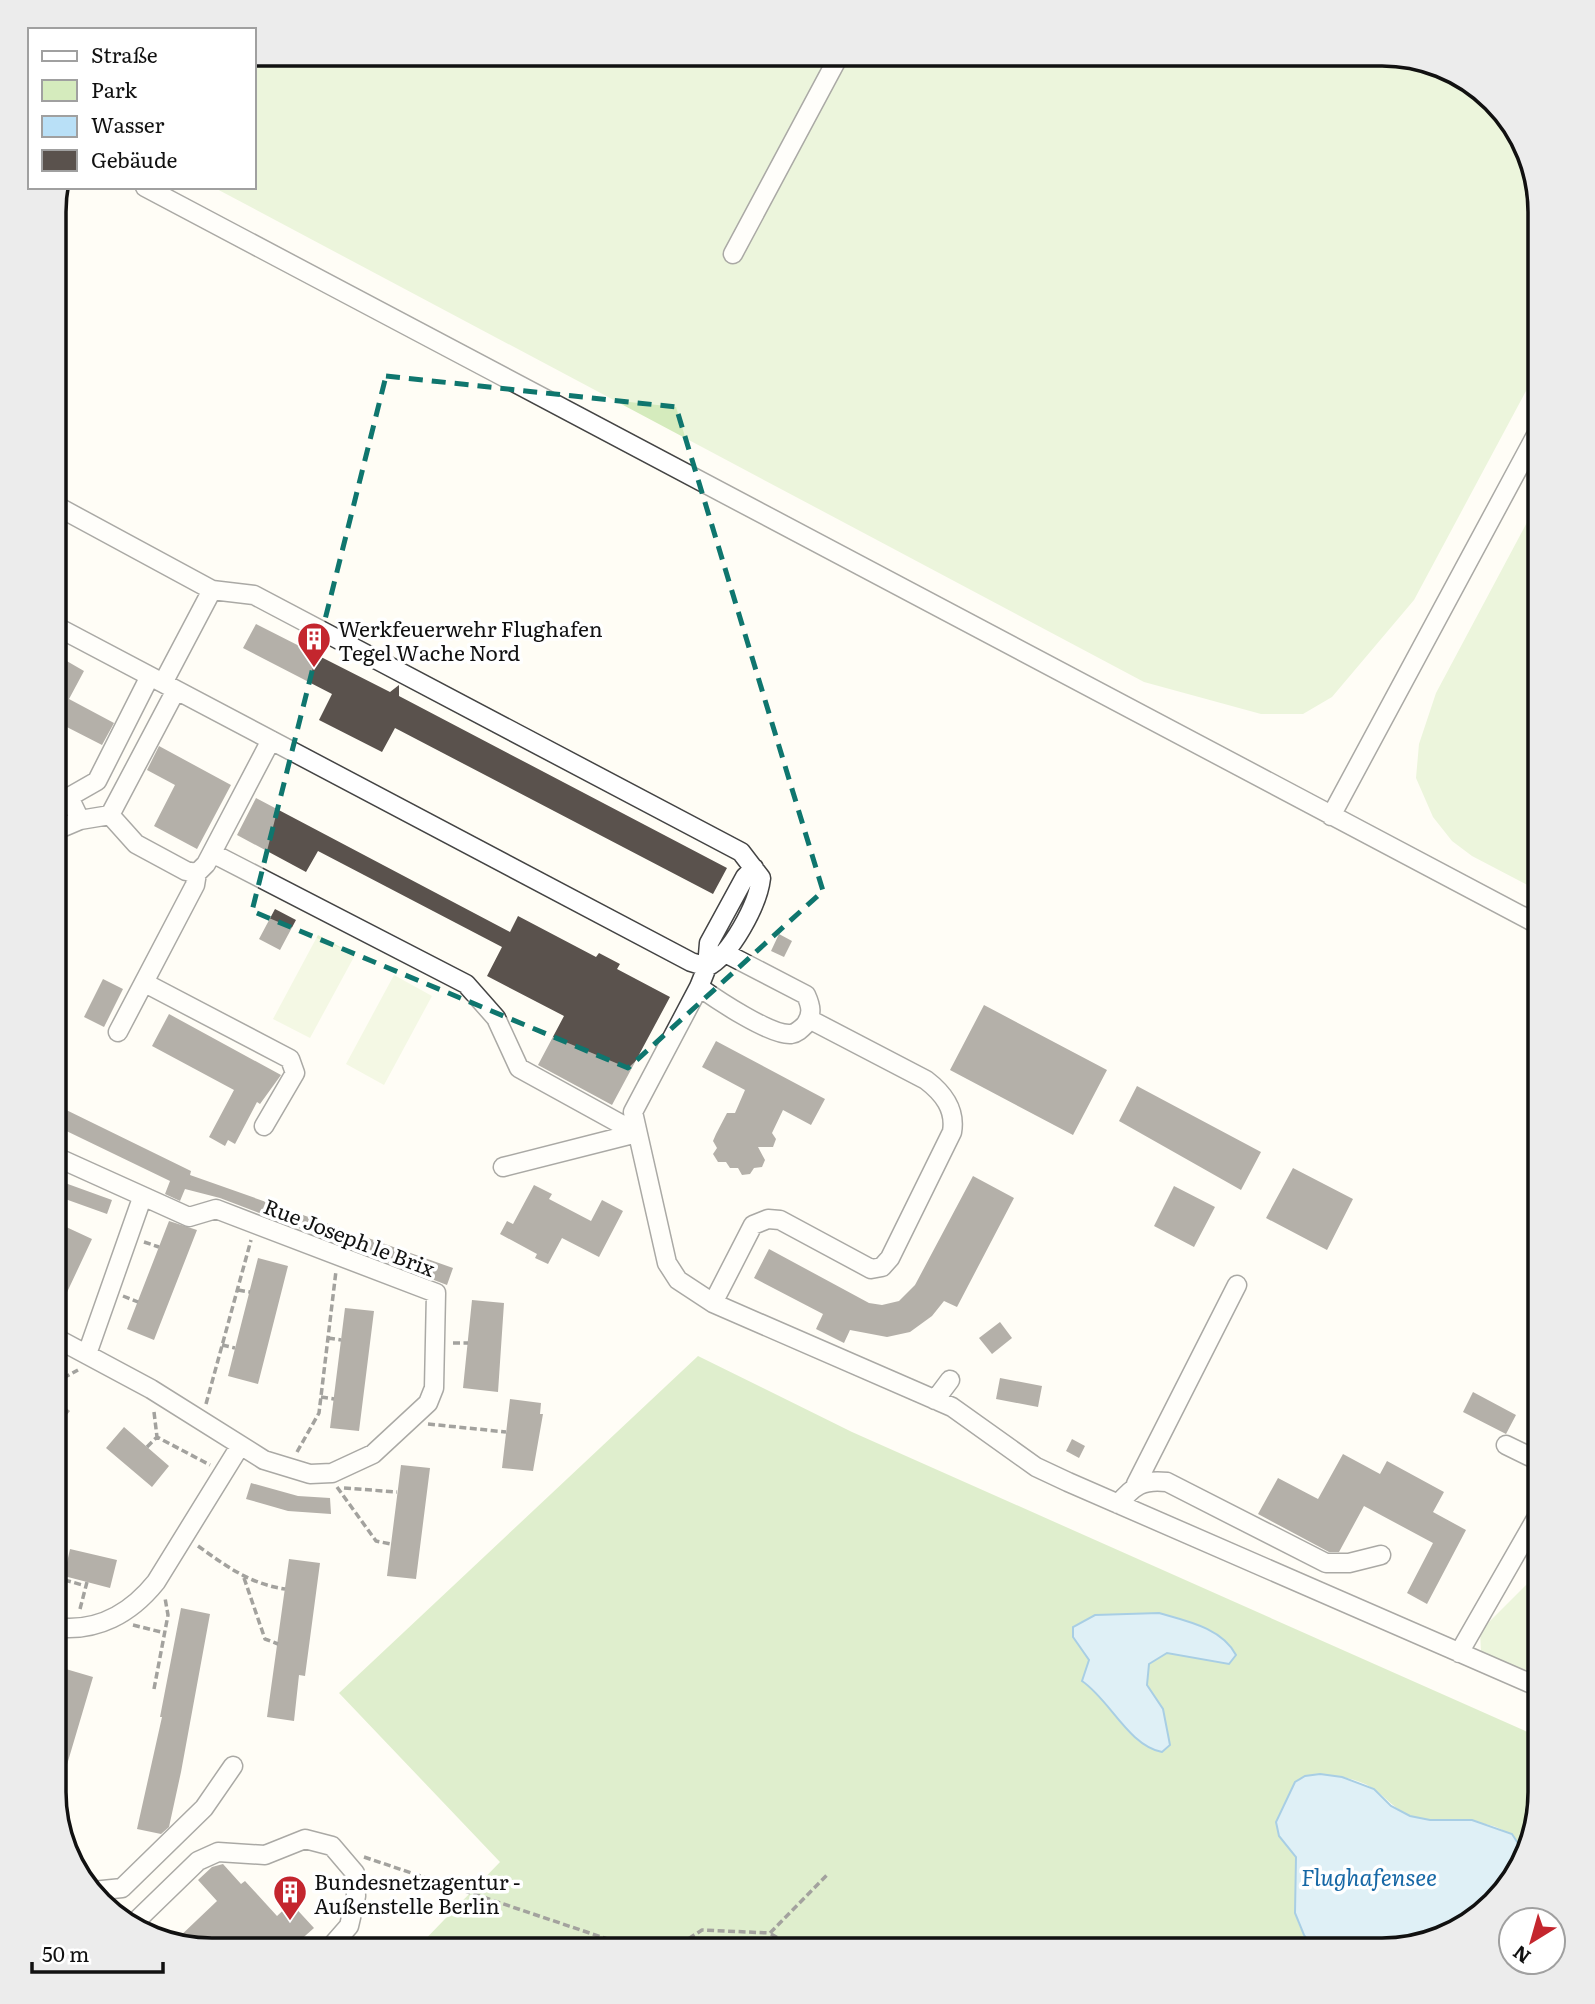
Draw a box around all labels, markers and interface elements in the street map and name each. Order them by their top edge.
legend [28,28,256,189]
text: Straße [91,38,158,69]
text: Park [91,73,137,104]
text: Wasser [91,108,164,139]
text: Gebäude [91,143,178,174]
place label: Werkfeuerwehr Flughafen Tegel Wache Nord [338,612,603,667]
building icon: Werkfeuerwehr Flughafen Tegel Wache Nord [295,620,333,669]
street label: Rue Joseph le Brix [260,1189,440,1283]
water label: Flughafensee [1301,1859,1437,1893]
place label: Bundesnetzagentur - Außenstelle Berlin [314,1865,520,1920]
building icon: Bundesnetzagentur - Außenstelle Berlin [271,1873,309,1922]
north arrow [1497,1906,1567,1976]
scale bar [32,1930,163,1974]
text: 50 m [42,1937,89,1968]
text: N [1506,1939,1536,1971]

